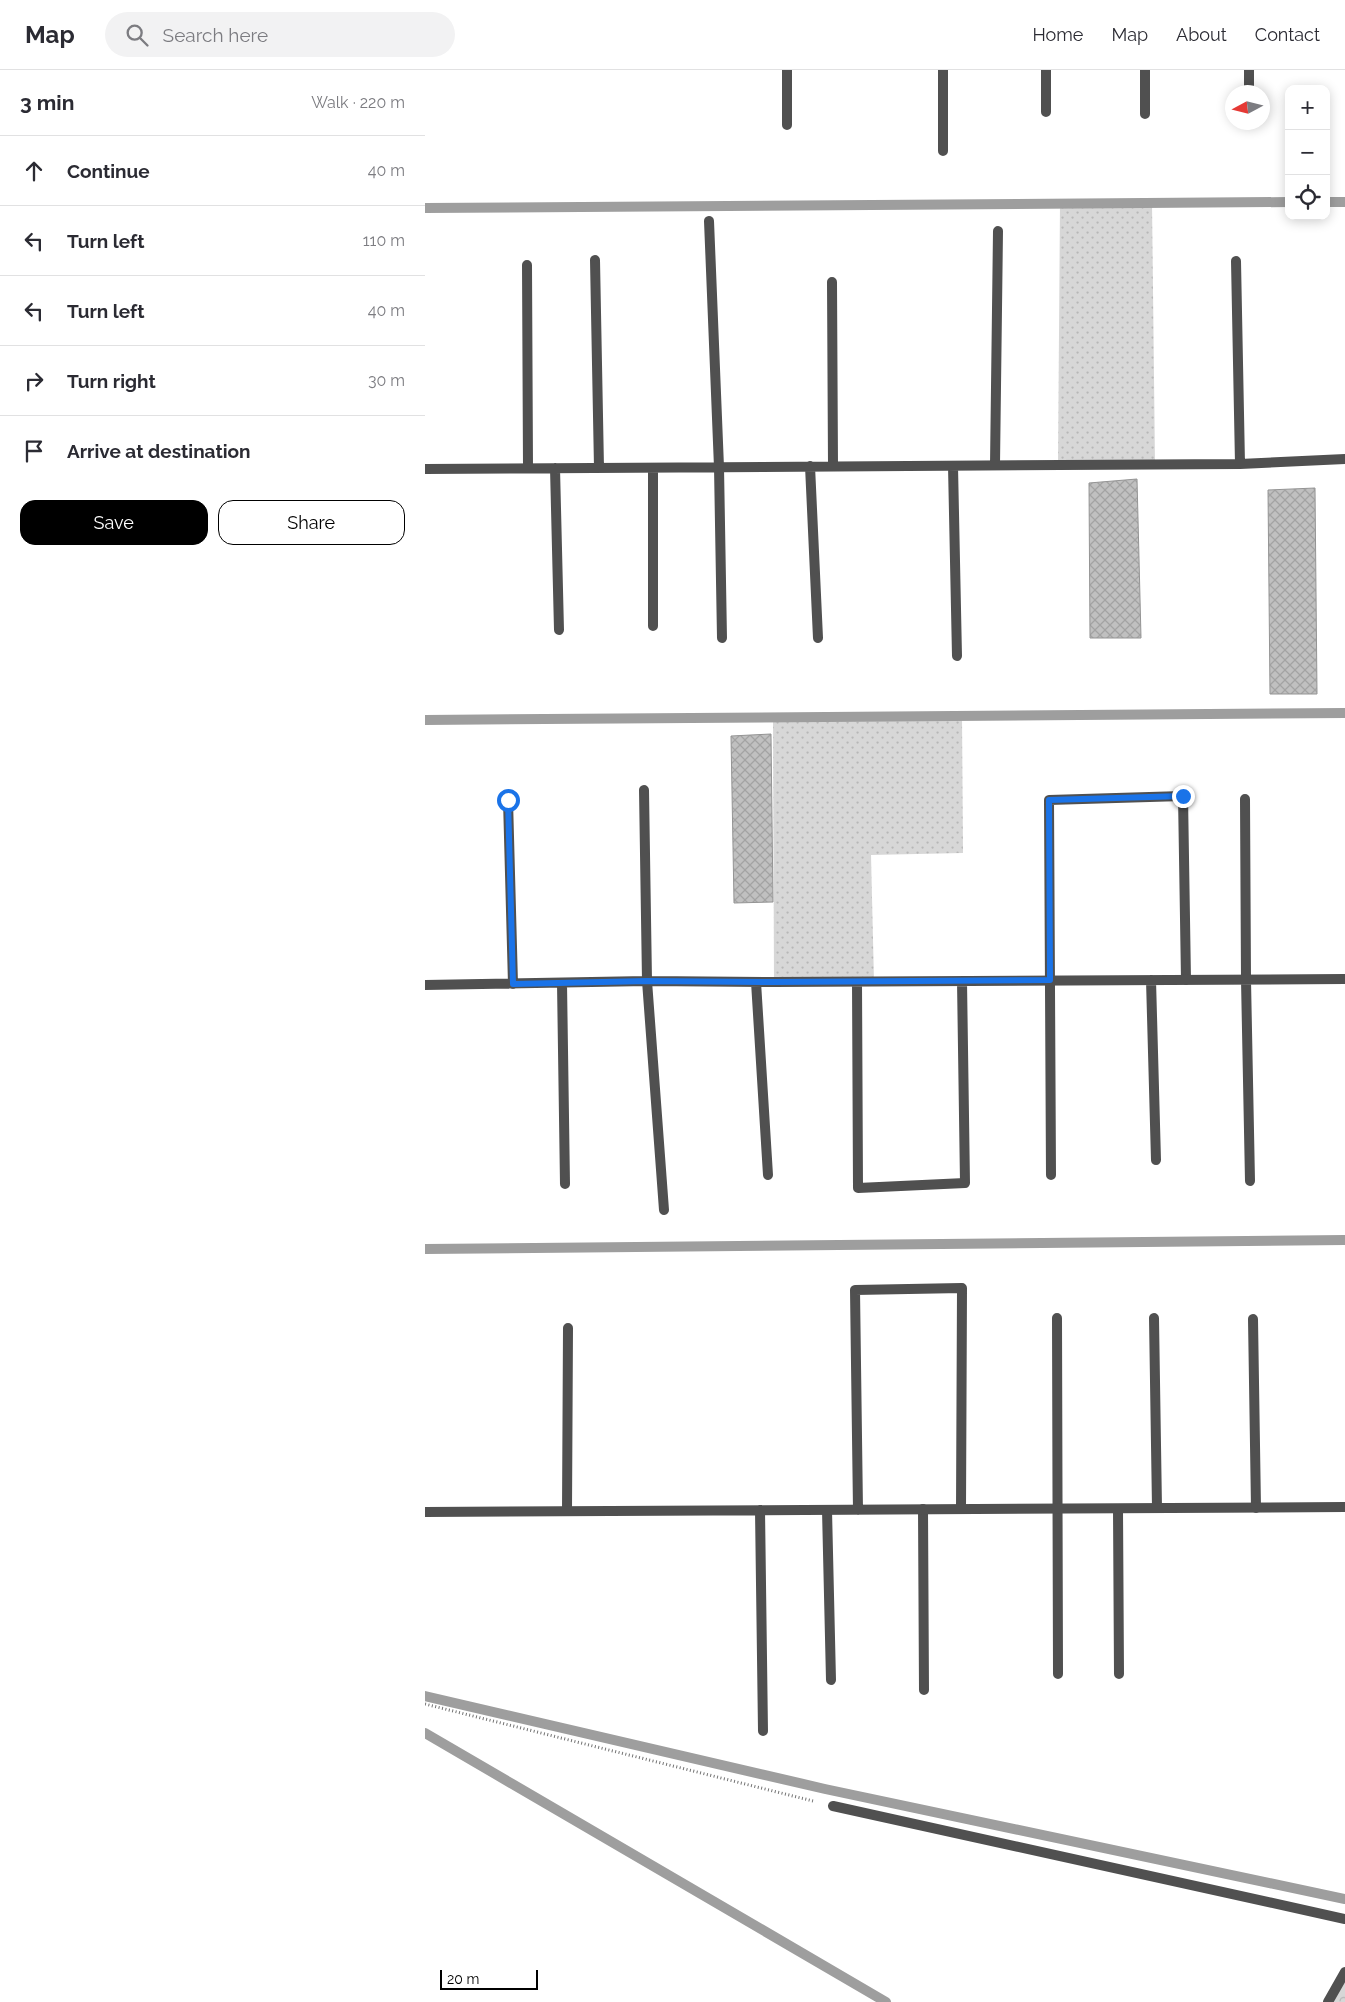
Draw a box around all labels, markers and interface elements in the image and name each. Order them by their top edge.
search box [105,12,455,57]
text: Map [25,20,75,49]
icon: search [123,21,151,49]
text: Search here [163,24,268,46]
text: Home [1032,24,1083,45]
text: Map [1111,24,1148,45]
text: About [1176,24,1227,45]
text: Contact [1255,24,1320,45]
north arrow [1225,85,1270,130]
map controls [1285,85,1330,220]
button: + [1285,85,1330,130]
text: 3 min [20,90,74,115]
text: Walk · 220 m [311,93,405,112]
button: − [1285,130,1330,175]
icon: ahead [20,157,48,185]
text: Continue [67,160,150,182]
text: 40 m [368,161,405,180]
button: locate [1285,175,1330,220]
icon: left [20,227,48,255]
text: Turn left [67,230,144,252]
text: 110 m [363,231,405,250]
icon: left [20,297,48,325]
text: Turn left [67,300,144,322]
text: 40 m [368,301,405,320]
icon: right [20,367,48,395]
text: Turn right [67,370,156,392]
text: 30 m [368,371,405,390]
icon: arrive [20,437,48,465]
text: Arrive at destination [67,440,251,462]
button: Save [20,500,208,545]
button: Share [218,500,405,545]
route end [1172,785,1195,808]
route start [497,789,520,812]
scale bar [440,1967,537,1990]
text: 20 m [447,1971,479,1987]

